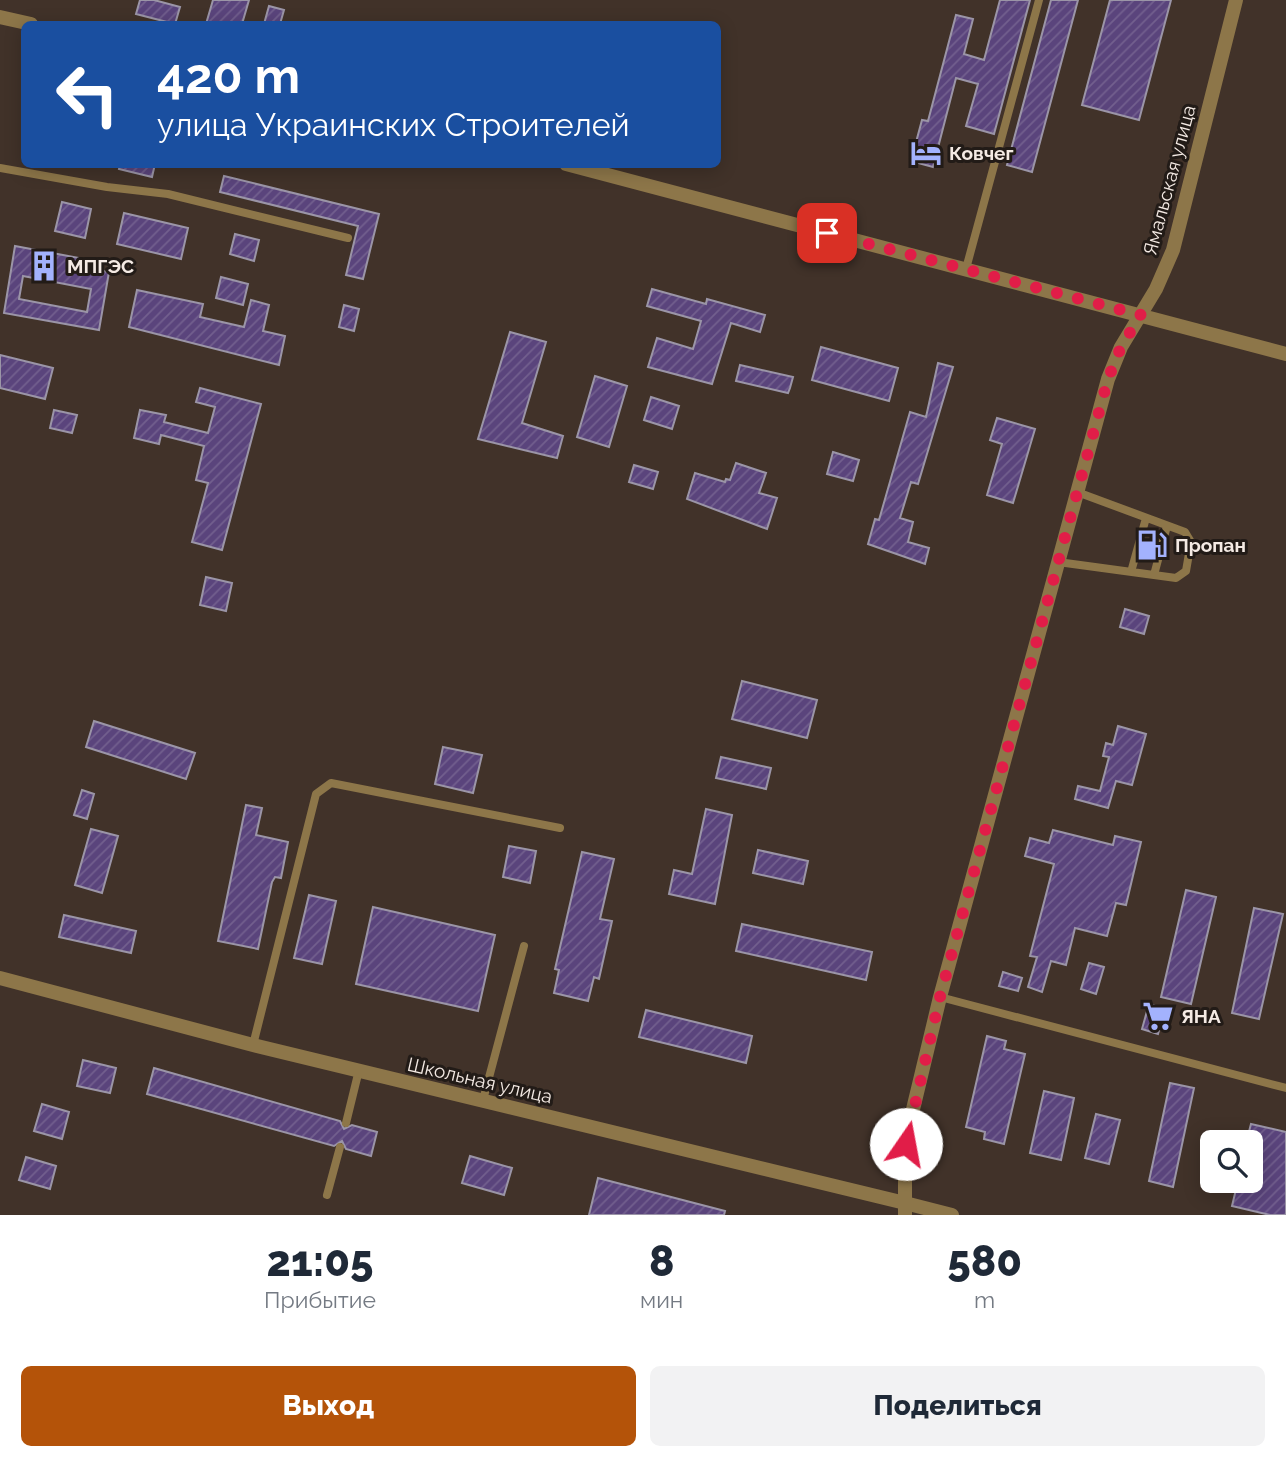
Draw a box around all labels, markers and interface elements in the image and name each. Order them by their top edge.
text: 420 m [157,47,300,104]
icon: left [42,49,133,140]
street label: Ямальская улица [1138,103,1200,257]
text: улица Украинских Строителей [157,106,629,143]
hotel icon: Ковчег [909,136,943,170]
place label: Ковчег [949,142,1014,164]
pin [797,203,857,263]
icon: arrive [808,214,846,252]
building icon: МПГЭС [27,249,61,283]
place label: МПГЭС [67,255,134,277]
fuel station icon: Пропан [1135,528,1169,562]
place label: Пропан [1175,534,1246,556]
supermarket icon: ЯНА [1141,999,1175,1033]
place label: ЯНА [1181,1005,1221,1027]
street label: Школьная улица [405,1053,555,1107]
position arrow [869,1107,943,1181]
map controls [1200,1130,1263,1193]
button: search [1200,1130,1263,1193]
text: 21:05 [267,1237,373,1286]
text: 8 [649,1237,674,1286]
text: 580 [947,1237,1022,1286]
text: Прибытие [264,1286,376,1313]
text: мин [640,1286,683,1313]
text: m [974,1286,995,1313]
button: Выход [21,1366,636,1446]
button: Поделиться [650,1366,1265,1446]

